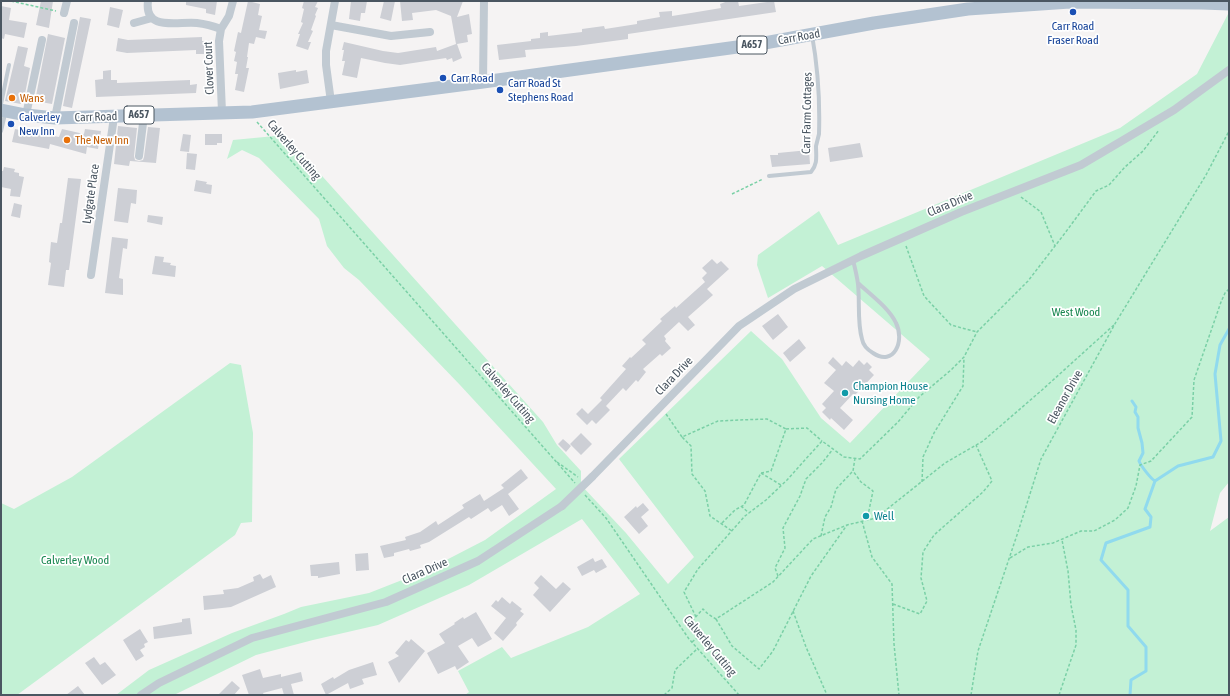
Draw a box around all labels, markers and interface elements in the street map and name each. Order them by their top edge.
marker: Carr Road Fraser Road [1068,7,1078,17]
place label: Carr Road Fraser Road [1047,19,1099,47]
street label: Carr Road [777,26,821,48]
road number: A657 [737,36,767,54]
street label: Clover Court [201,41,217,95]
place label: Carr Road [451,71,494,85]
street label: Carr Farm Cottages [799,72,815,154]
marker: Carr Road [438,73,448,83]
place label: Carr Road St Stephens Road [508,76,573,104]
marker: Carr Road St Stephens Road [495,85,505,95]
place label: Wans [20,91,44,105]
marker: Wans [7,93,17,103]
road number: A657 [124,106,154,124]
street label: Carr Road [74,109,118,125]
place label: Calverley New Inn [19,110,60,138]
street label: Calverley Cutting [264,117,324,183]
marker: Calverley New Inn [6,119,16,129]
place label: The New Inn [75,133,129,147]
marker: The New Inn [62,135,72,145]
street label: Lydgate Place [80,163,102,225]
street label: Clara Drive [925,188,975,220]
park label: West Wood [1052,305,1100,319]
street label: Clara Drive [652,354,696,398]
street label: Calverley Cutting [478,360,538,426]
street label: Eleanor Drive [1044,368,1086,426]
place label: Champion House Nursing Home [853,379,928,407]
marker: Champion House Nursing Home [840,388,850,398]
place label: Well [874,509,894,523]
marker: Well [861,511,871,521]
park label: Calverley Wood [41,553,109,567]
street label: Clara Drive [400,555,450,587]
street label: Calverley Cutting [680,613,740,679]

